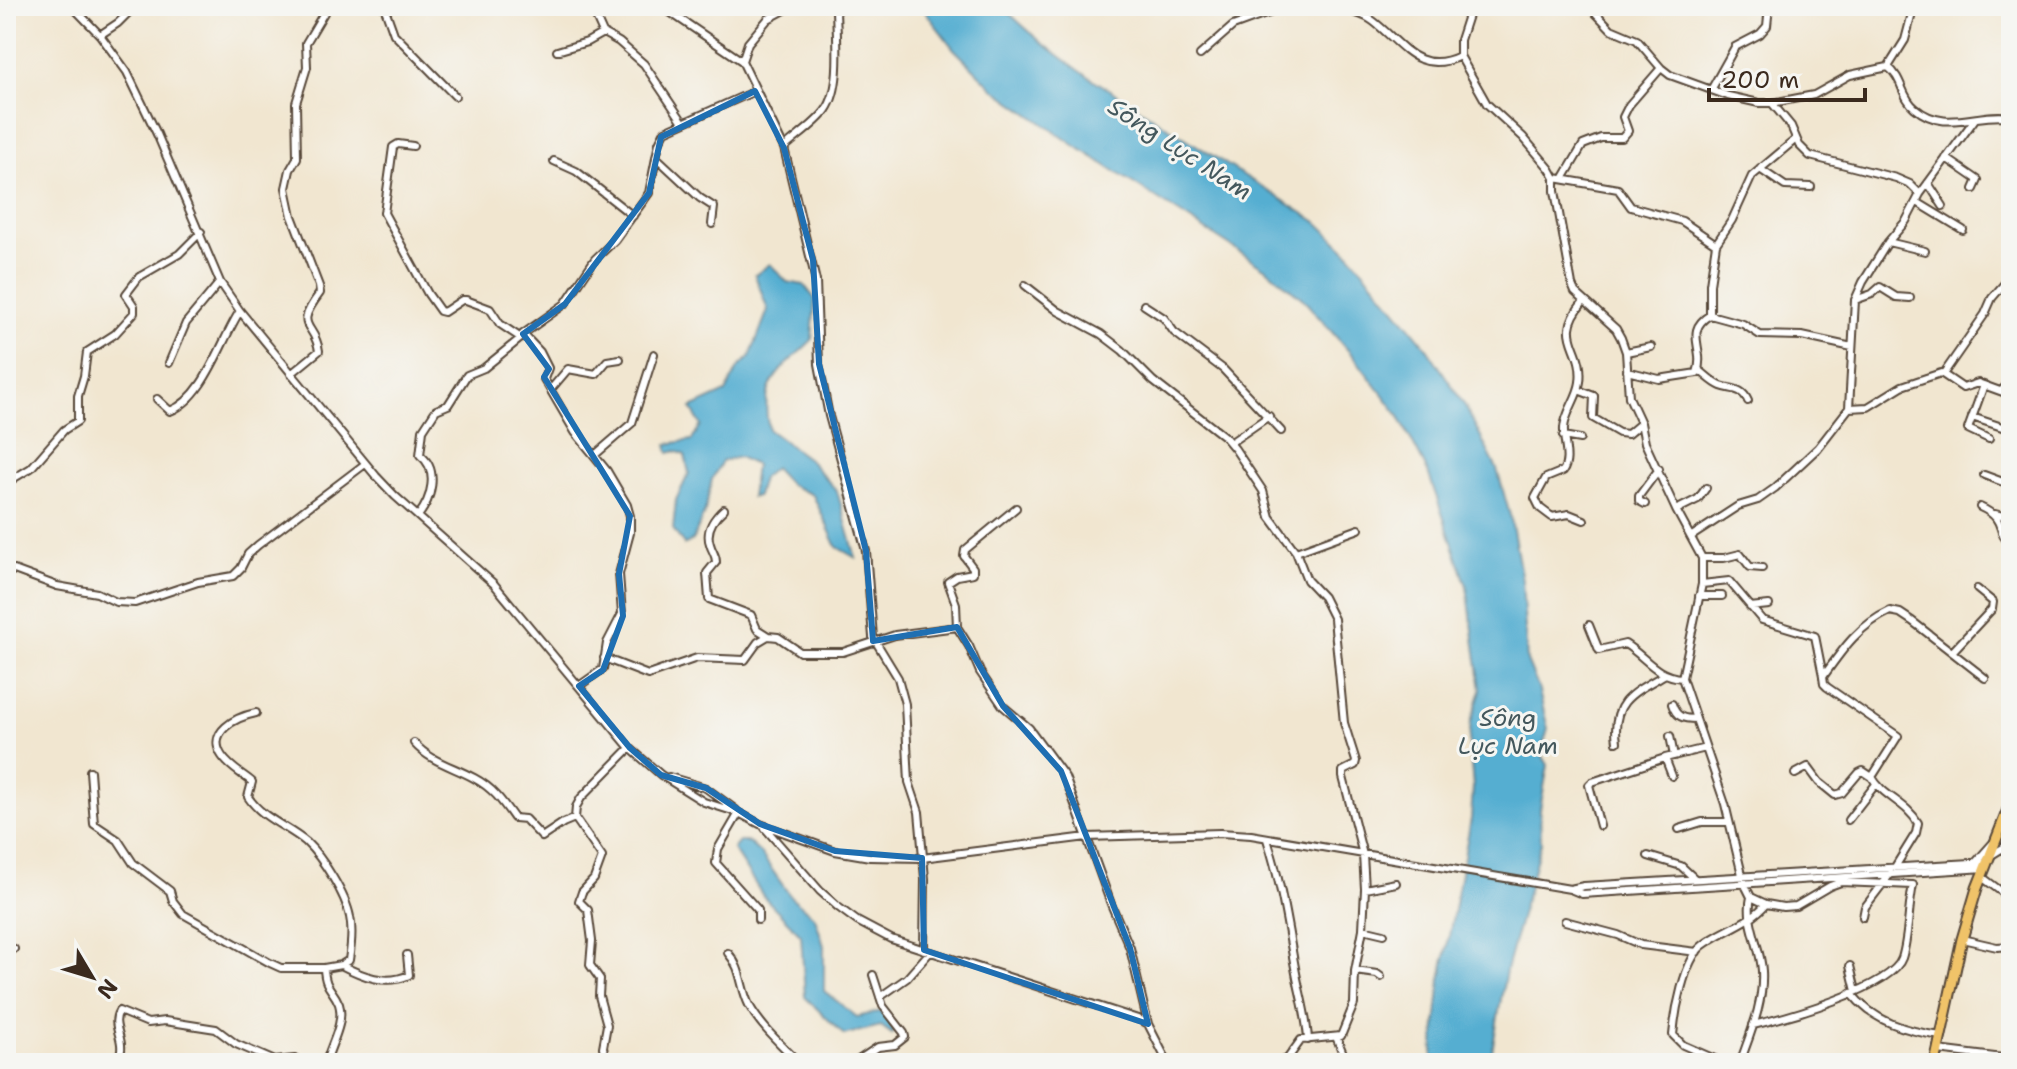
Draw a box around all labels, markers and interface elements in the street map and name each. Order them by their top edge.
scale bar [1709,52,1865,102]
text: 200 m [1721,64,1799,96]
water label: Sông Lục Nam [1102,91,1258,207]
water label: Sông Lục Nam [1458,702,1558,762]
north arrow [52,937,132,1017]
text: N [91,973,124,1005]

